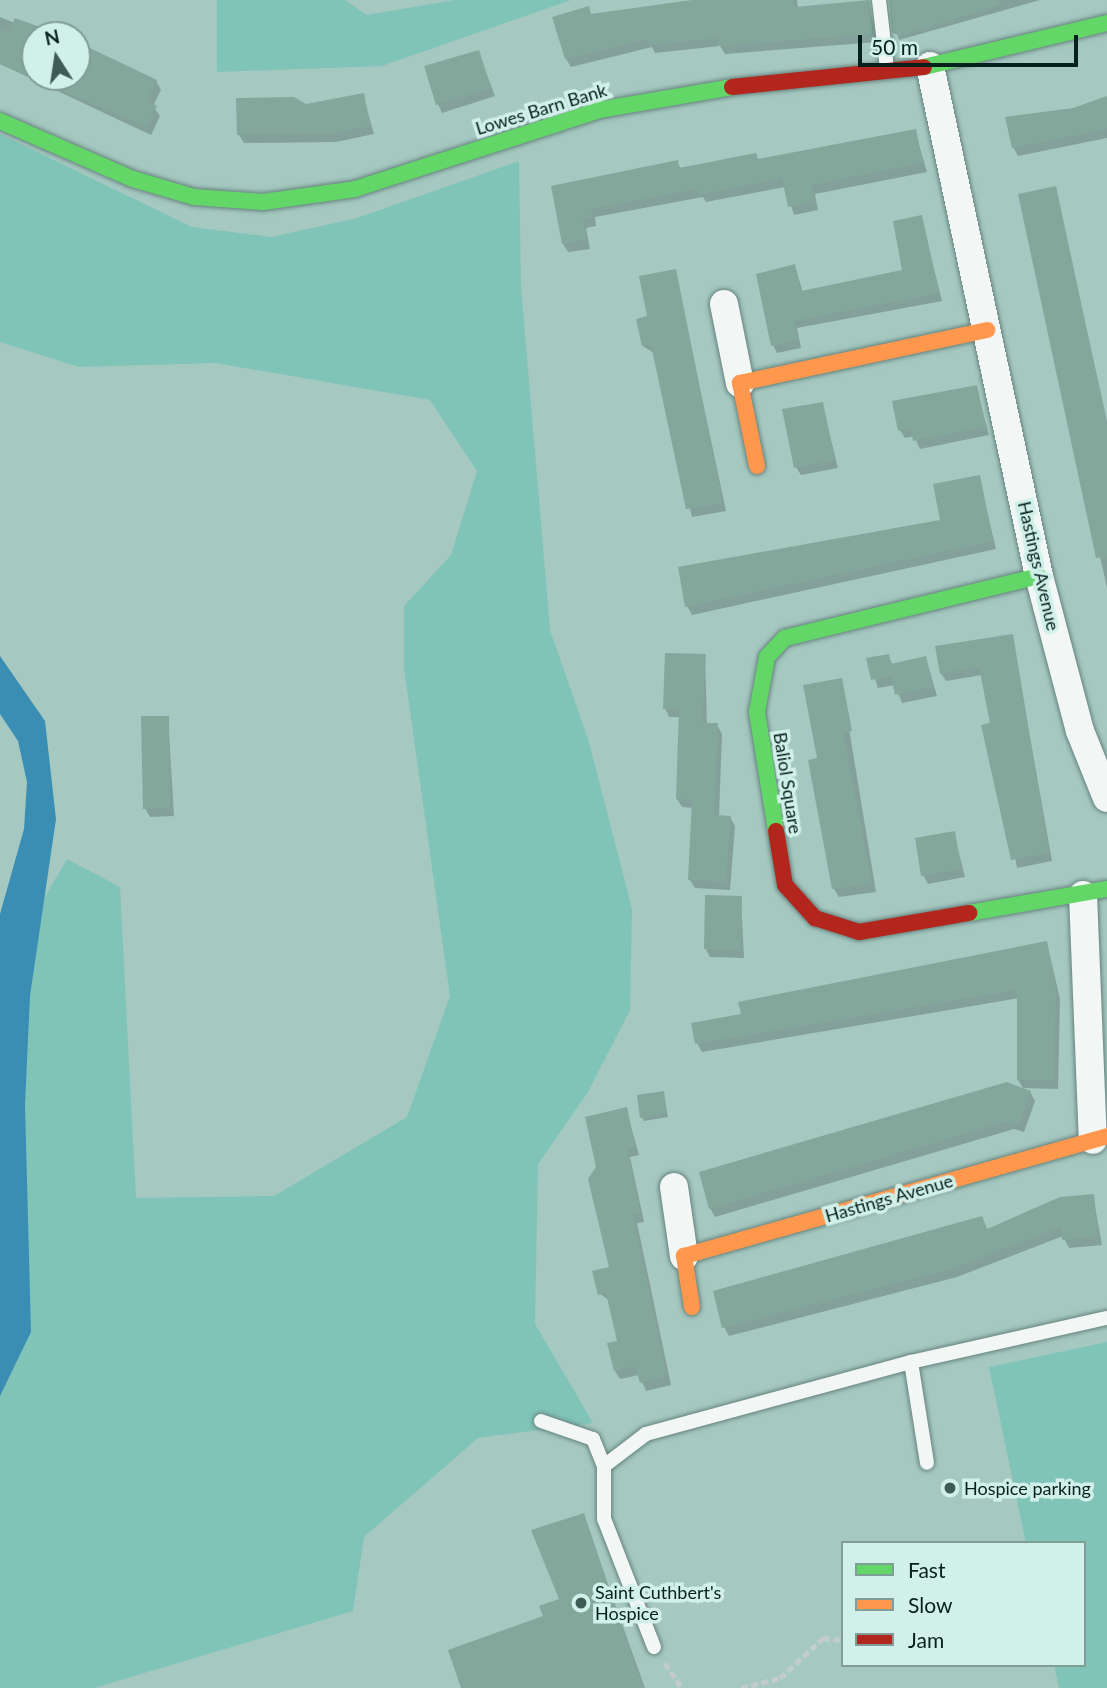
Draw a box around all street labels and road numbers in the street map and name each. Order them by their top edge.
street label: Lowes Barn Bank [473,79,609,139]
street label: Hastings Avenue [1014,499,1064,633]
street label: Baliol Square [769,731,807,835]
street label: Hastings Avenue [822,1169,956,1227]

